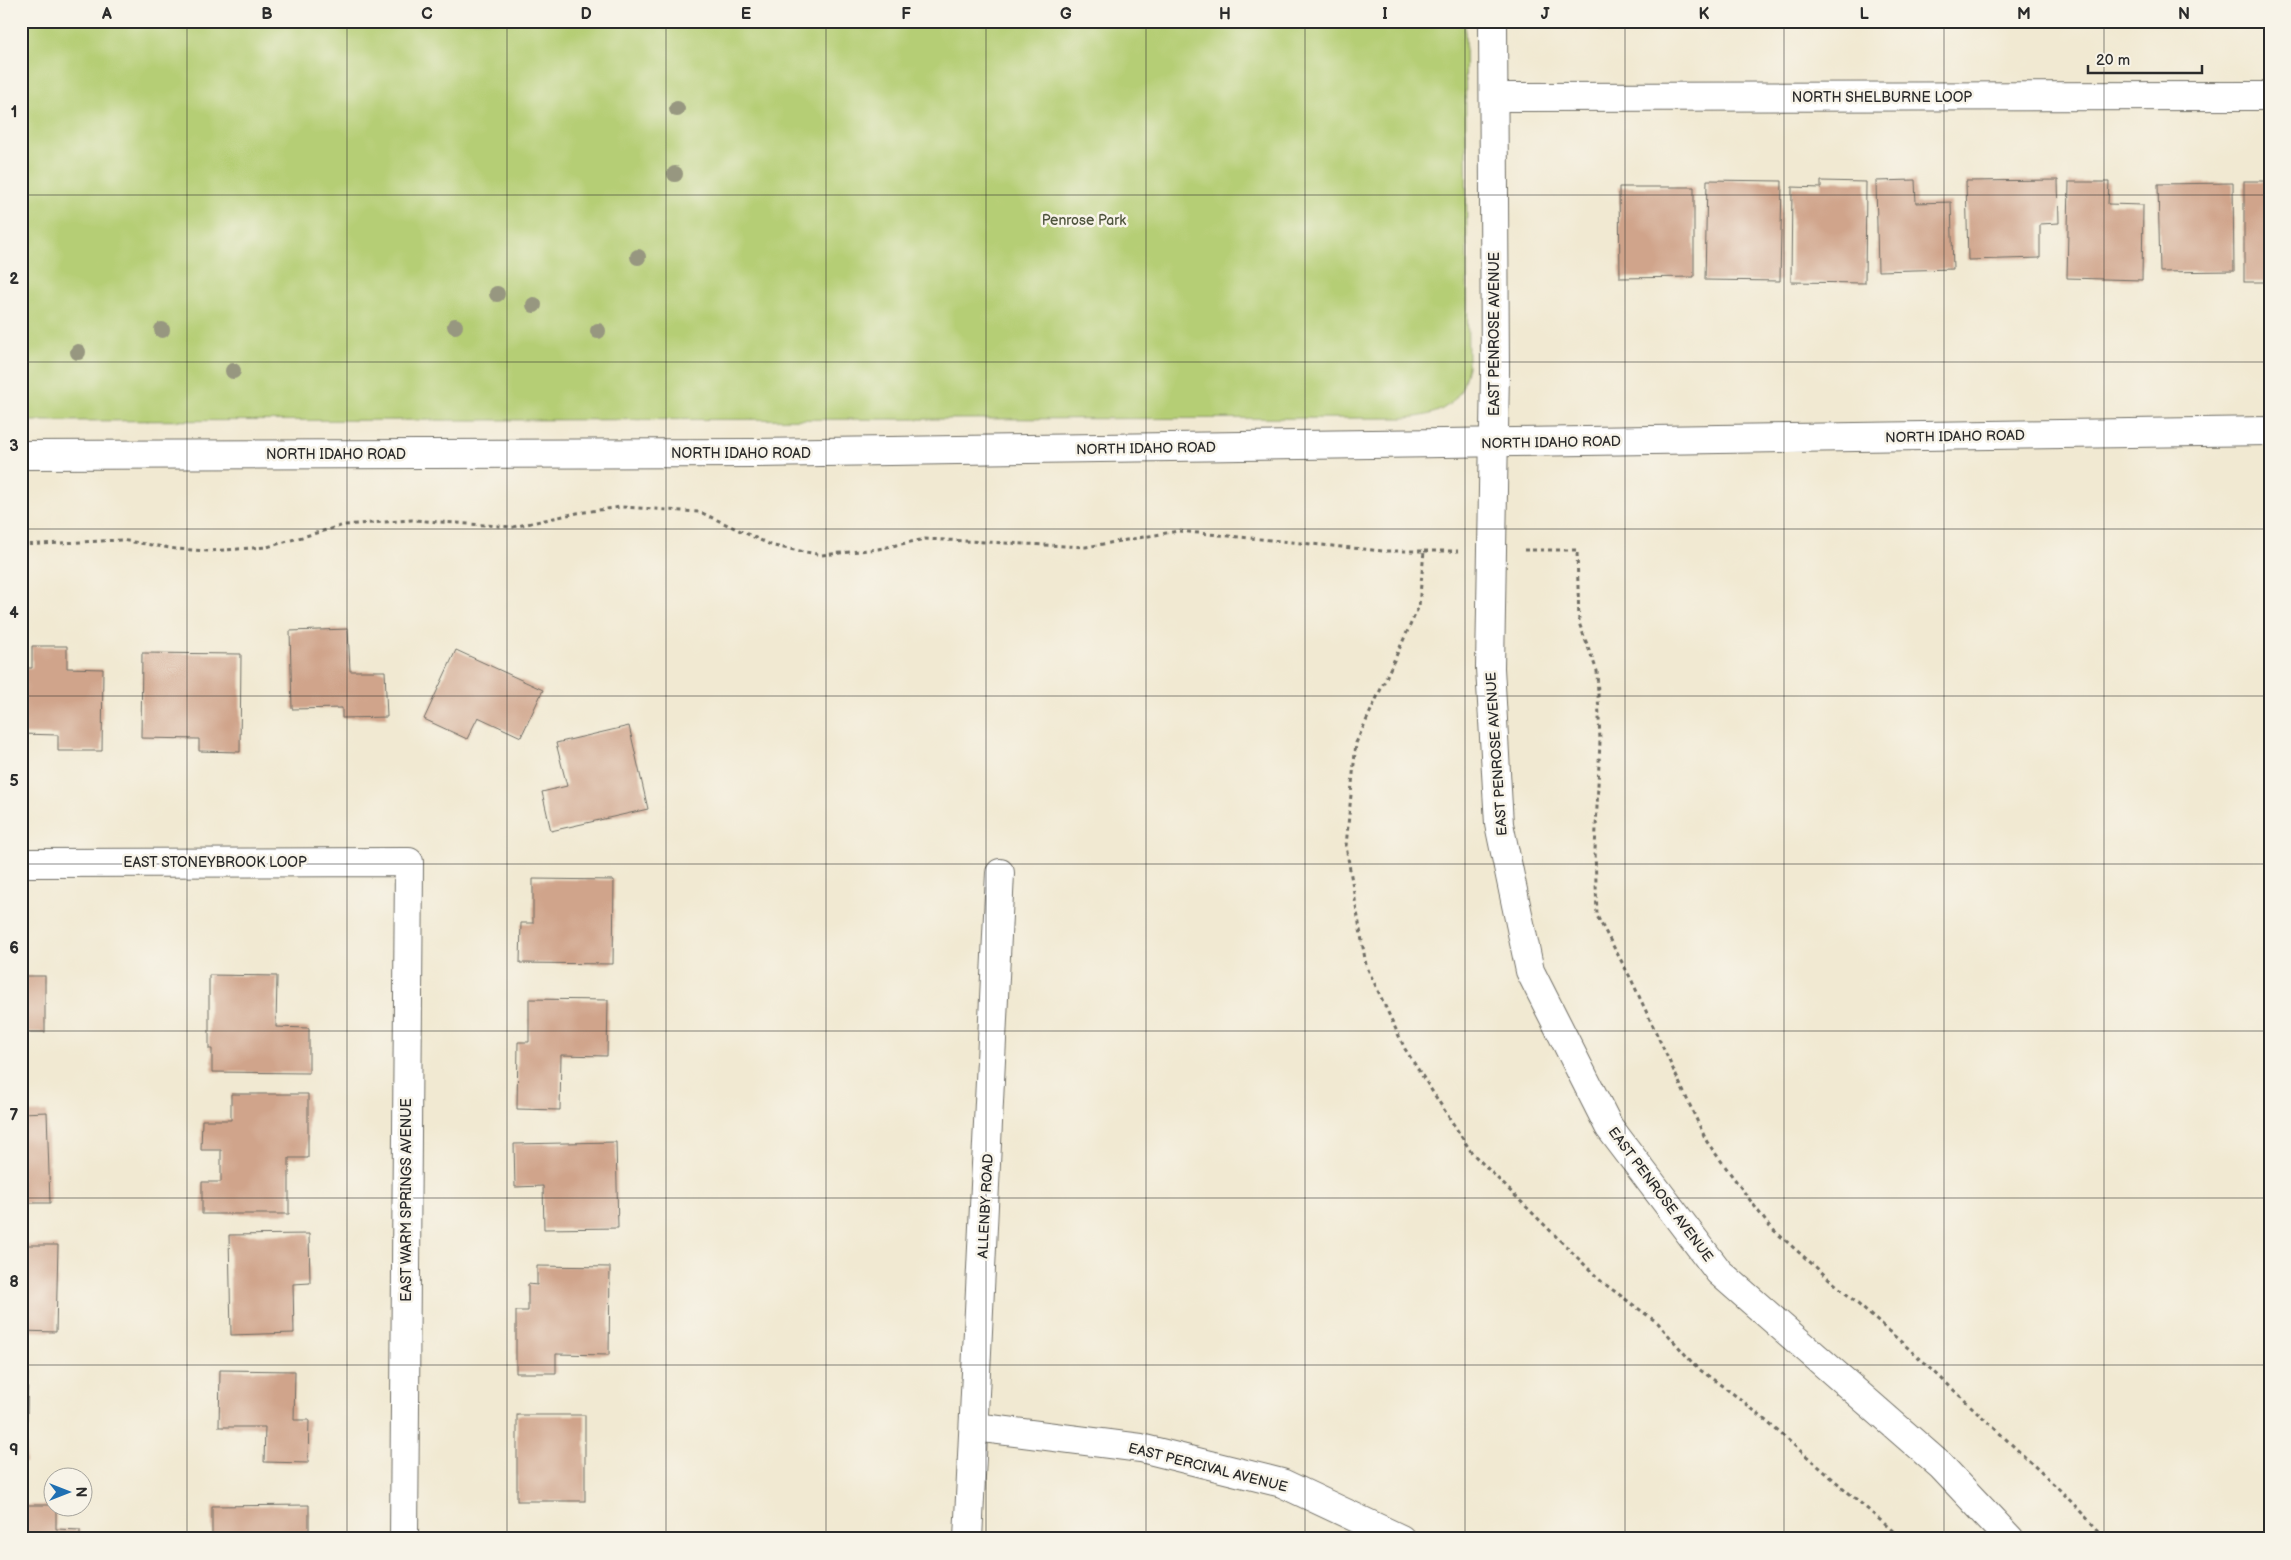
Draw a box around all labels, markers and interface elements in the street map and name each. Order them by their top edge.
text: A [101,5,112,24]
text: B [261,5,273,24]
text: C [421,5,433,24]
text: D [580,5,592,24]
text: E [741,5,751,24]
text: F [901,5,911,24]
text: G [1060,5,1072,24]
text: H [1219,5,1231,24]
text: I [1382,5,1388,24]
text: J [1541,5,1550,24]
text: K [1699,5,1710,24]
text: L [1859,5,1869,24]
text: M [2017,5,2031,24]
text: N [2178,5,2190,24]
scale bar [2088,42,2202,74]
text: 20 m [2096,51,2130,70]
street label: NORTH SHELBURNE LOOP [1792,89,1972,106]
text: 1 [11,103,17,122]
park label: Penrose Park [1042,212,1126,229]
street label: EAST PENROSE AVENUE [1486,252,1503,416]
text: 2 [9,270,19,289]
street label: NORTH IDAHO ROAD [1885,427,2025,446]
street label: NORTH IDAHO ROAD [1481,433,1621,452]
text: 3 [9,437,19,456]
street label: NORTH IDAHO ROAD [1076,439,1216,458]
street label: NORTH IDAHO ROAD [671,445,811,462]
street label: NORTH IDAHO ROAD [266,446,406,463]
text: 4 [9,604,19,623]
street label: EAST PENROSE AVENUE [1482,672,1511,836]
text: 5 [9,772,19,791]
street label: EAST STONEYBROOK LOOP [123,854,307,871]
text: 6 [9,939,19,958]
street label: EAST WARM SPRINGS AVENUE [398,1098,415,1302]
text: 7 [10,1106,19,1125]
street label: EAST PENROSE AVENUE [1604,1124,1717,1265]
street label: ALLENBY ROAD [974,1153,997,1259]
text: 8 [9,1273,19,1292]
street label: EAST PERCIVAL AVENUE [1126,1439,1289,1496]
text: 9 [9,1441,19,1460]
north arrow [42,1468,92,1518]
text: N [72,1487,89,1497]

